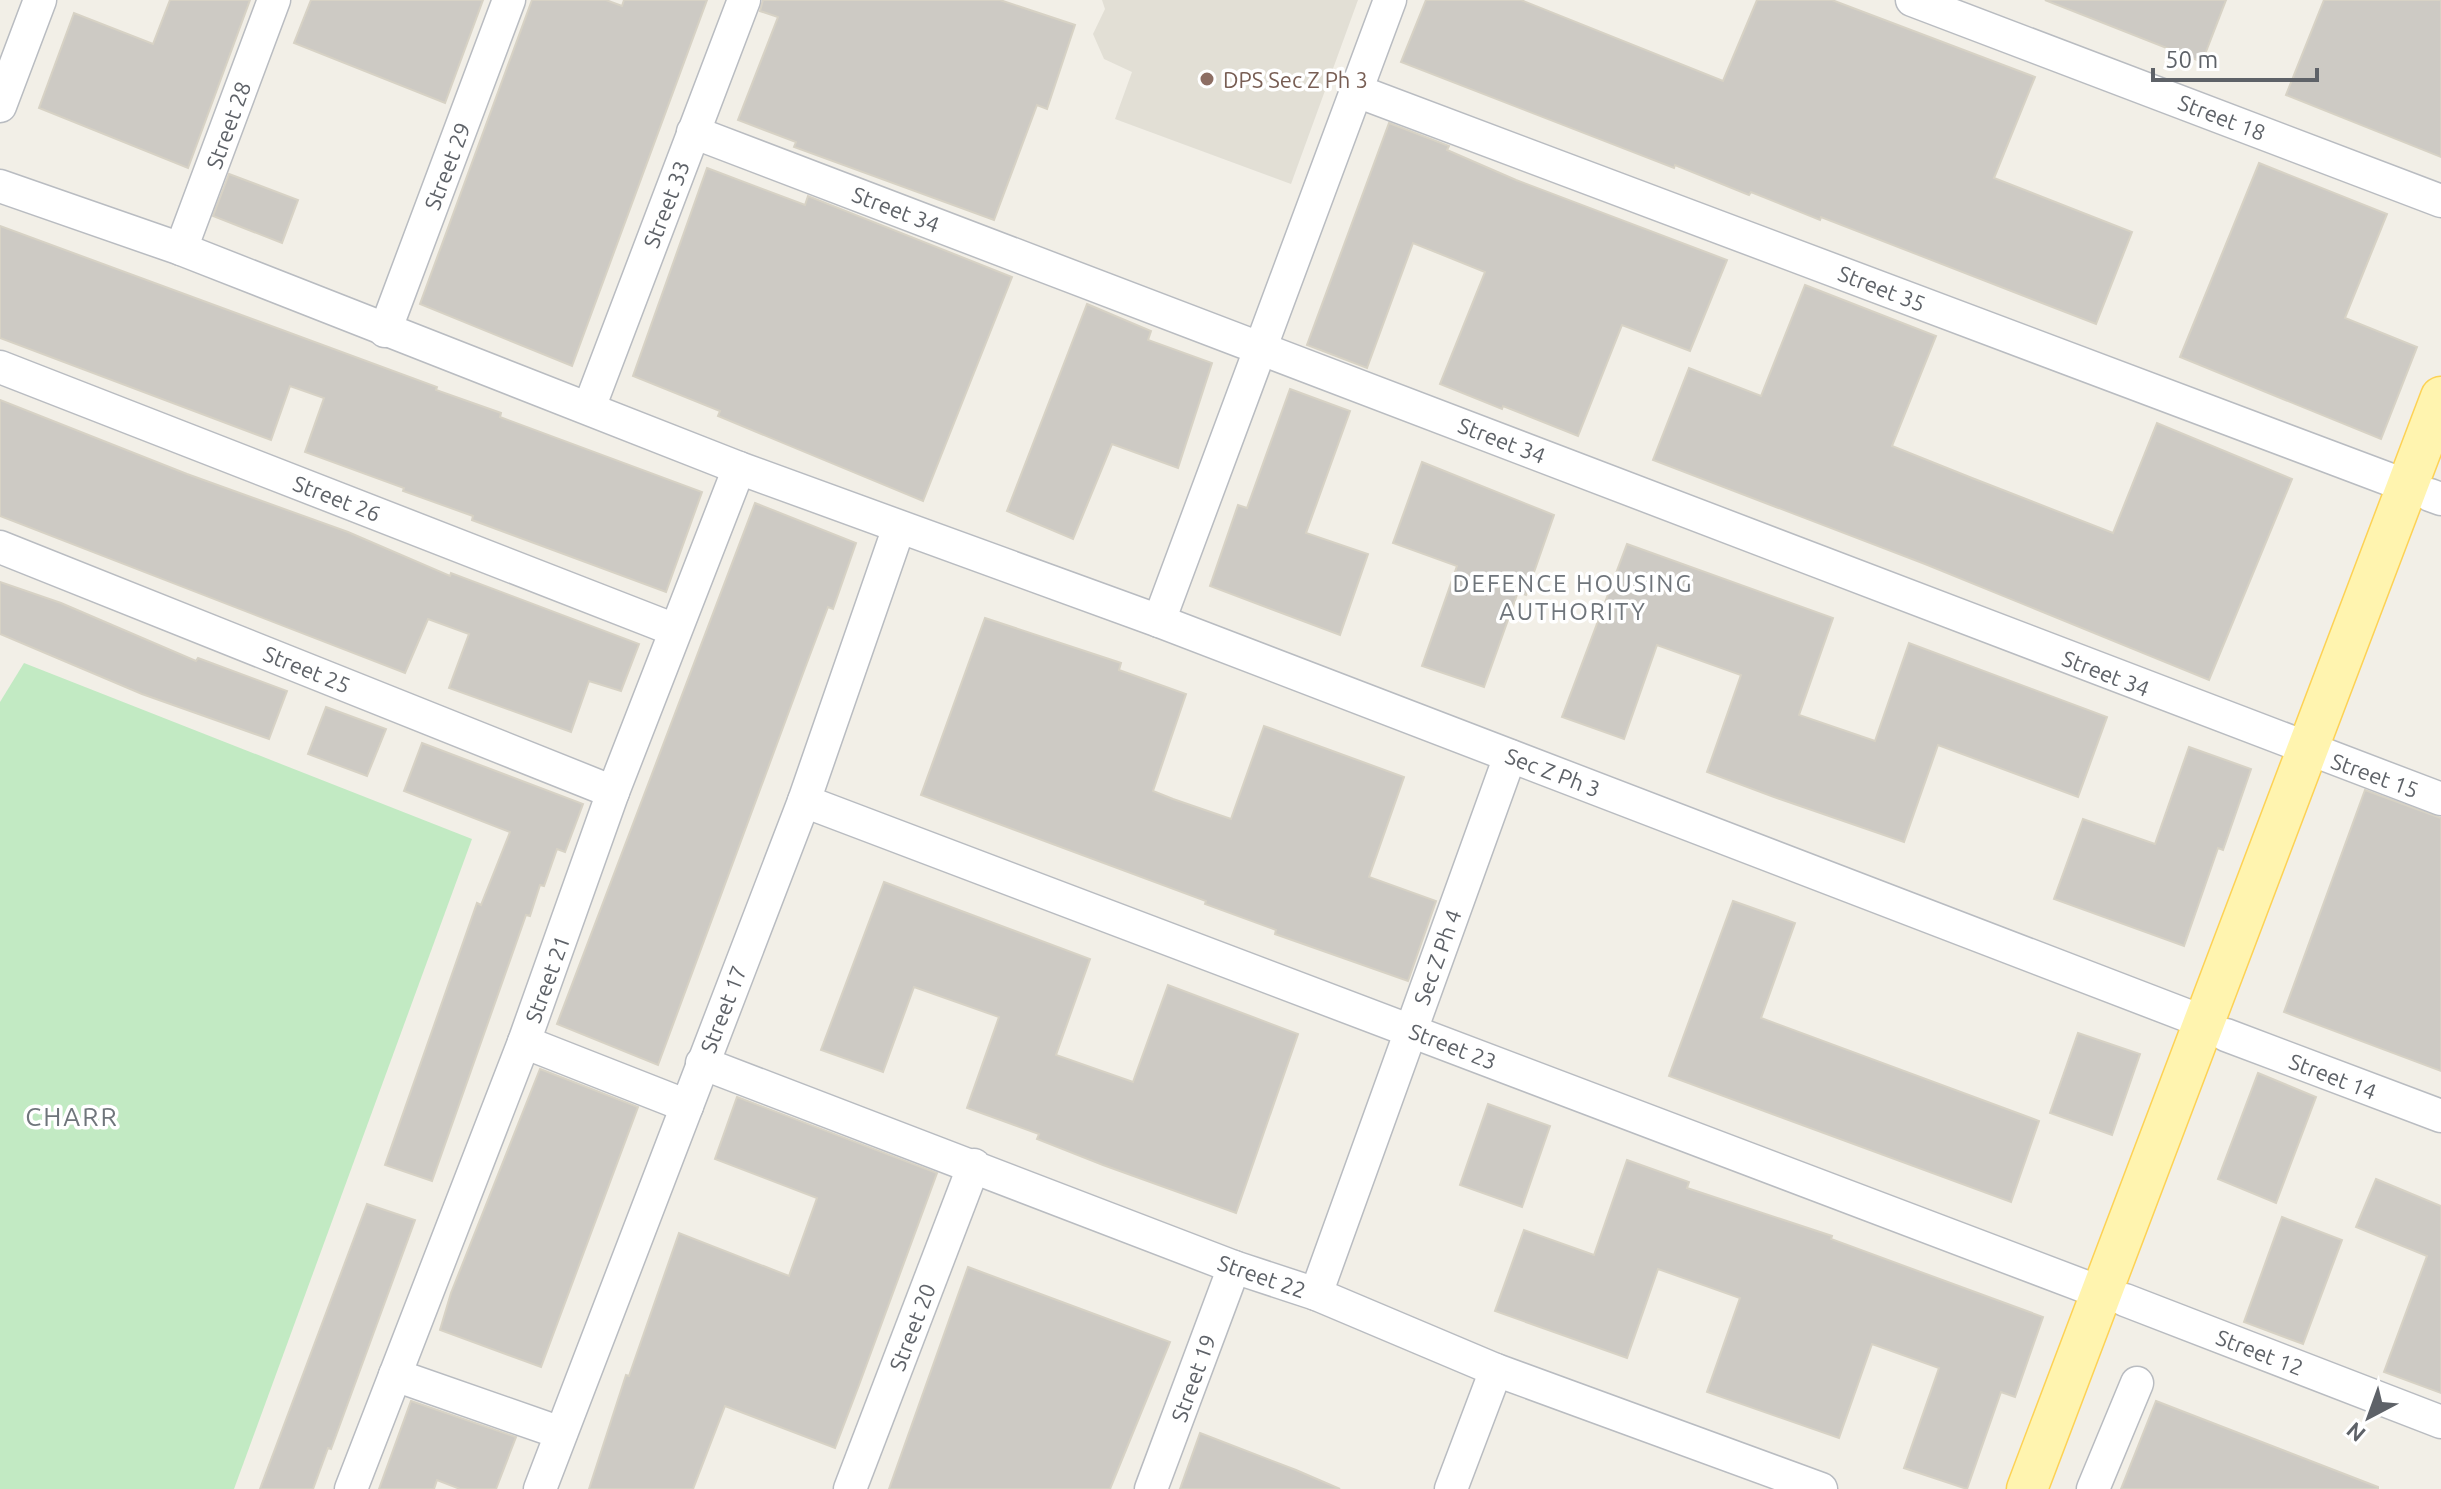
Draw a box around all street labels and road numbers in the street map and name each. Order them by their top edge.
street label: Street 28 [201,78,255,172]
street label: Street 18 [2175,89,2269,145]
street label: Street 29 [419,119,475,213]
street label: Street 33 [638,157,694,251]
street label: Street 34 [849,181,943,237]
street label: Street 35 [1835,260,1929,316]
street label: Street 34 [1455,412,1549,468]
street label: Street 26 [290,470,384,526]
street label: Street 25 [260,640,354,698]
street label: Street 34 [2059,645,2153,701]
street label: Sec Z Ph 3 [1502,742,1604,802]
street label: Street 15 [2328,748,2422,802]
street label: Sec Z Ph 4 [1408,906,1466,1008]
street label: Street 21 [520,932,574,1026]
street label: Street 17 [695,962,751,1056]
street label: Street 23 [1406,1018,1500,1074]
street label: Street 14 [2286,1048,2380,1104]
street label: Street 22 [1215,1249,1309,1303]
street label: Street 20 [884,1280,940,1374]
street label: Street 12 [2213,1324,2307,1380]
street label: Street 19 [1166,1331,1220,1425]

